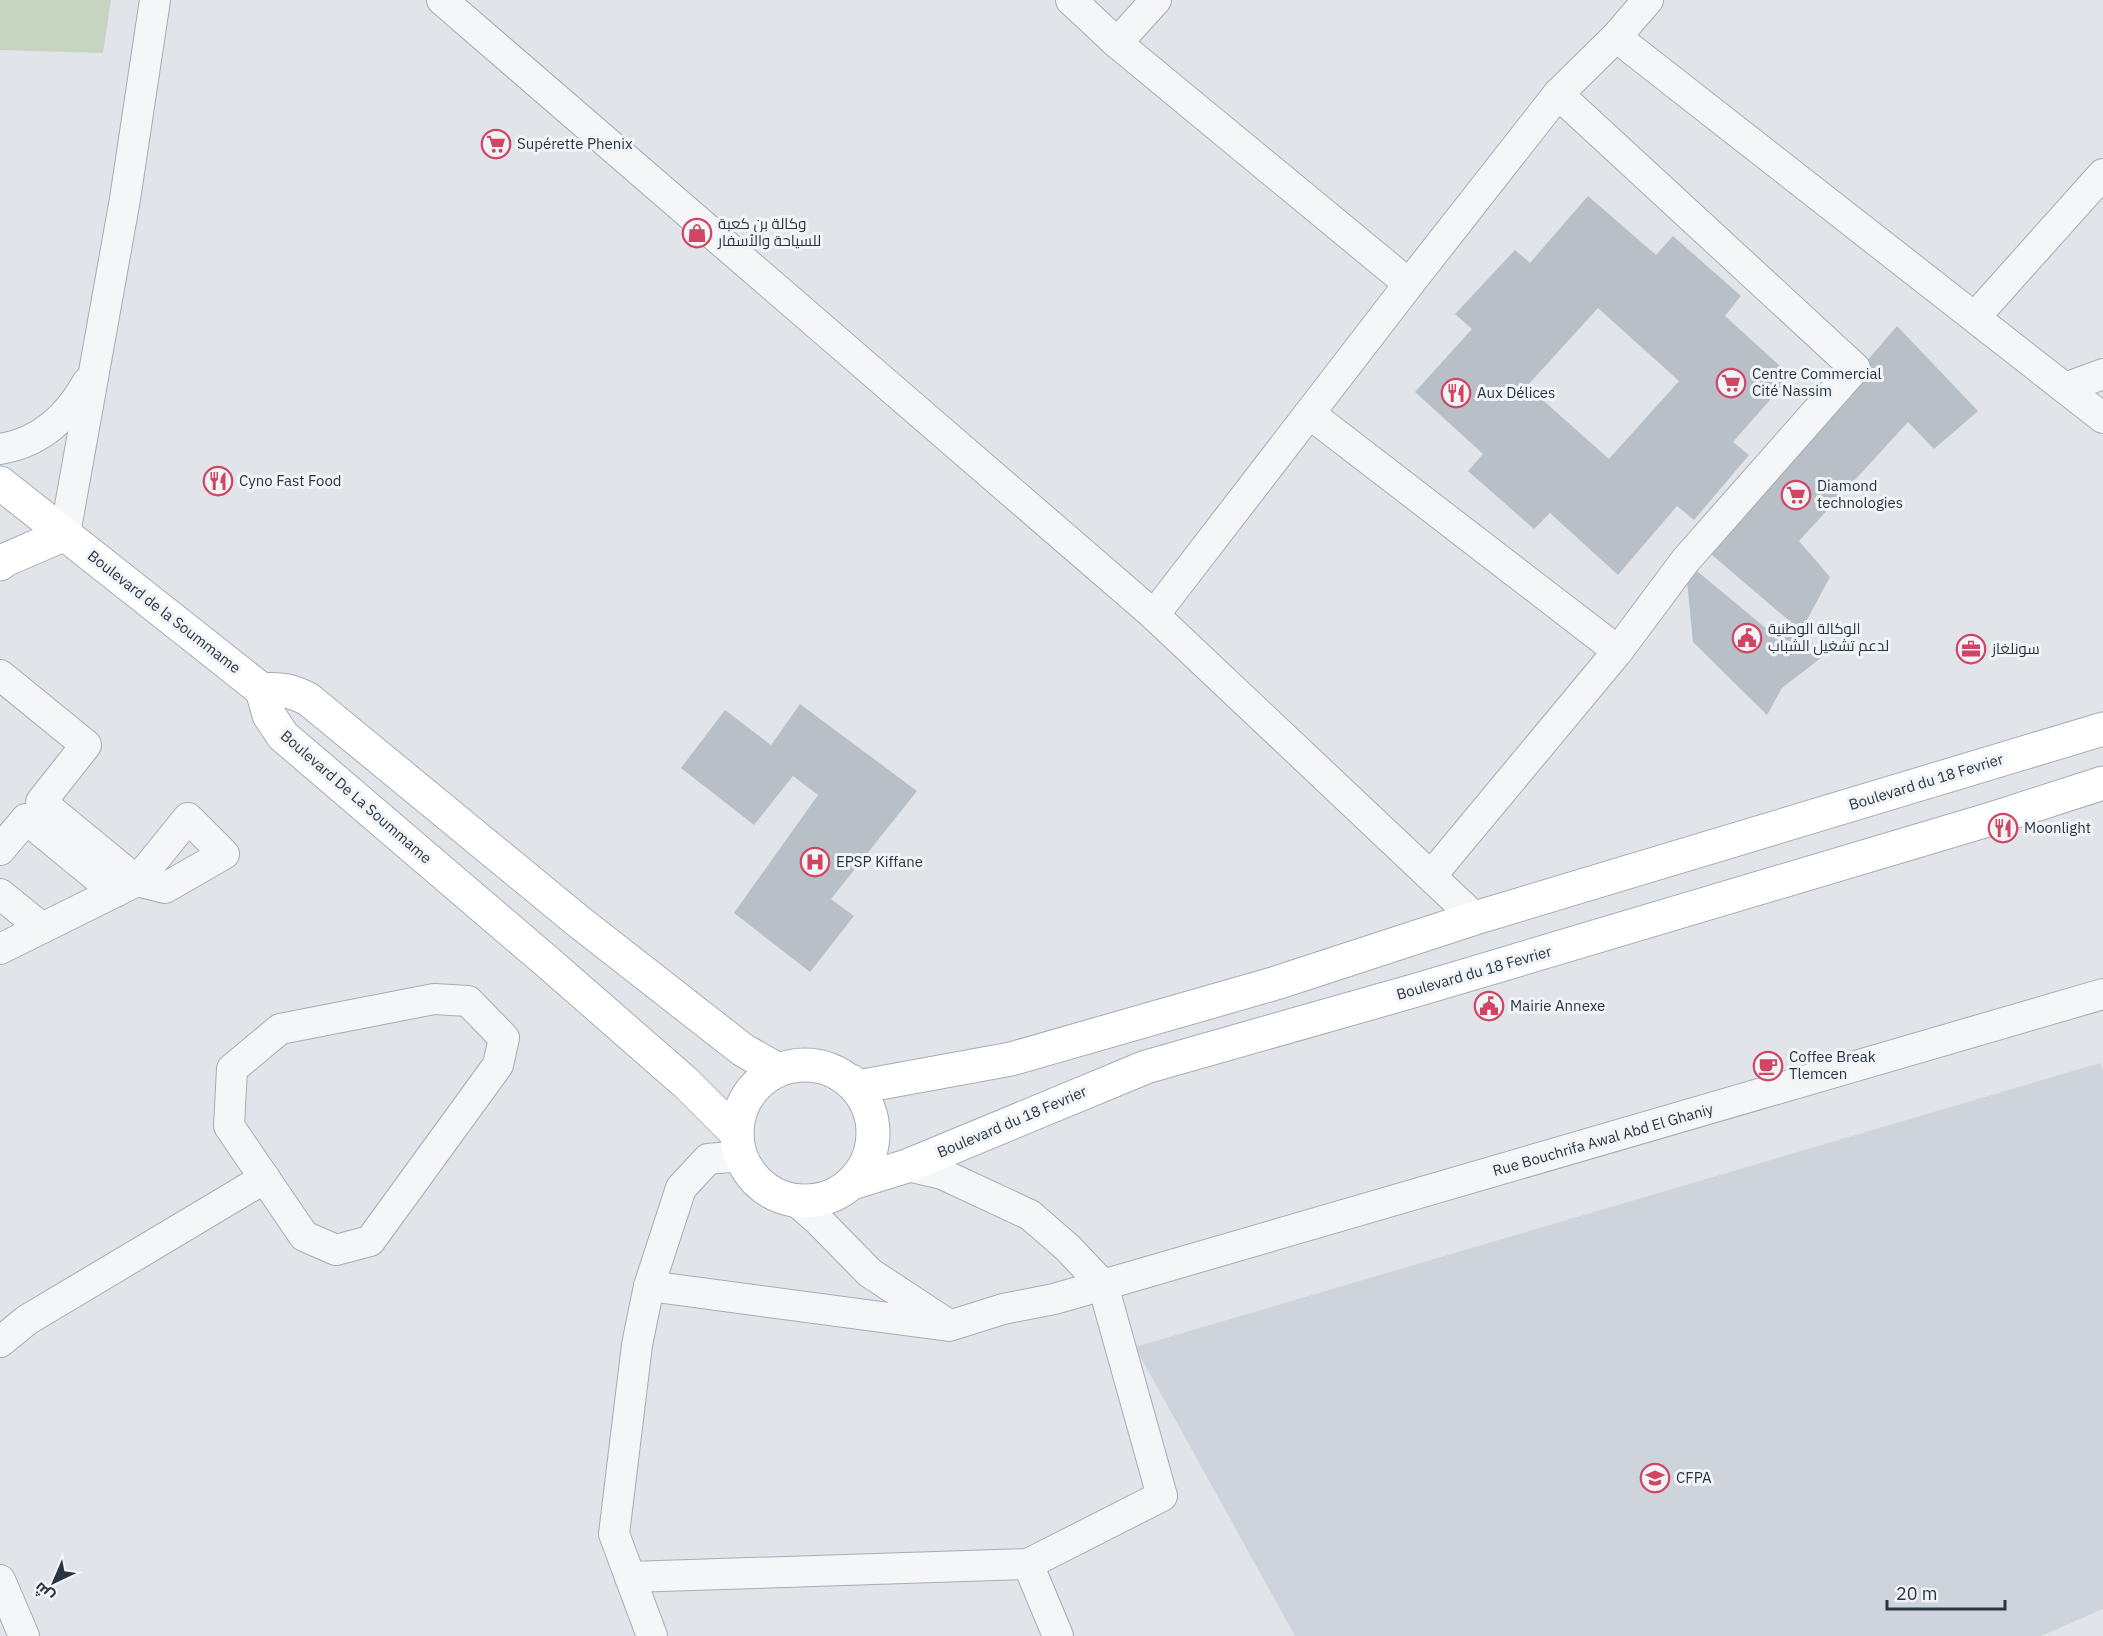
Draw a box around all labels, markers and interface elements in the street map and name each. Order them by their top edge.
supermarket icon: Supérette Phenix [480,128,512,160]
place label: Supérette Phenix [517,134,633,153]
place label: وكالة بن كعبة للسياحة والأسفار [717,214,821,250]
shop icon: وكالة بن كعبة للسياحة والأسفار [681,217,713,249]
place label: Centre Commercial Cité Nassim [1752,364,1882,400]
supermarket icon: Centre Commercial Cité Nassim [1715,367,1747,399]
restaurant icon: Aux Délices [1440,377,1472,409]
place label: Aux Délices [1477,383,1555,402]
restaurant icon: Cyno Fast Food [202,465,234,497]
place label: Cyno Fast Food [239,471,342,490]
place label: Diamond technologies [1817,476,1903,512]
supermarket icon: Diamond technologies [1780,479,1812,511]
street label: Boulevard de la Soummame [84,546,245,677]
place label: الوكالة الوطنية لدعم تشغيل الشباب [1768,619,1889,656]
public building icon: الوكالة الوطنية لدعم تشغيل الشباب [1731,622,1763,654]
office icon: سونلغاز [1955,633,1987,665]
place label: سونلغاز [1991,639,2040,658]
street label: Boulevard De La Soummame [277,726,436,867]
street label: Boulevard du 18 Fevrier [1846,749,2006,814]
restaurant icon: Moonlight [1987,812,2019,844]
place label: Moonlight [2024,818,2091,837]
hospital icon: EPSP Kiffane [799,846,831,878]
place label: EPSP Kiffane [836,852,923,871]
street label: Boulevard du 18 Fevrier [1394,941,1554,1004]
public building icon: Mairie Annexe [1473,990,1505,1022]
place label: Mairie Annexe [1510,996,1605,1015]
place label: Coffee Break Tlemcen [1789,1047,1876,1083]
cafe icon: Coffee Break Tlemcen [1752,1050,1784,1082]
street label: Boulevard du 18 Fevrier [934,1081,1090,1162]
street label: Rue Bouchrifa Awal Abd El Ghaniy [1490,1099,1716,1180]
school or university icon: CFPA [1639,1462,1671,1494]
place label: CFPA [1676,1468,1712,1487]
north arrow [24,1552,84,1612]
scale bar [1887,1573,2006,1611]
text: ش [29,1578,58,1607]
text: 20 m [1896,1582,1938,1605]

